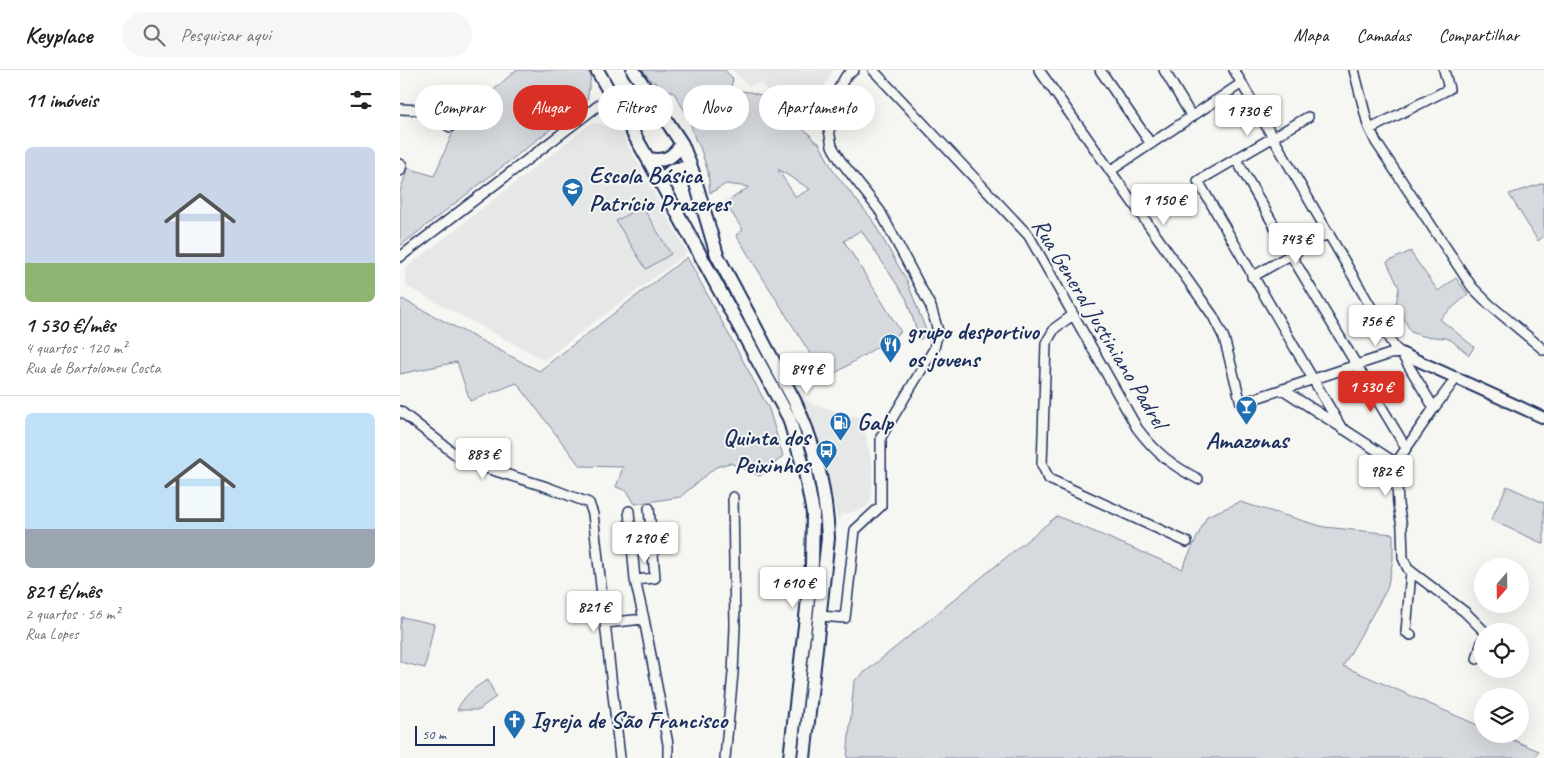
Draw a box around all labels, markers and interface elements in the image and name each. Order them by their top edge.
search box [122,12,472,57]
text: Keyplace [25,20,92,50]
icon: search [140,21,168,49]
text: Pesquisar aqui [180,23,271,47]
text: Mapa [1294,24,1328,46]
text: Camadas [1356,24,1411,46]
text: Compartilhar [1439,24,1519,46]
chip: Comprar [415,85,503,130]
chip: Alugar [513,85,588,130]
chip: Filtros [598,85,673,130]
chip: Novo [683,85,749,130]
chip: Apartamento [759,85,875,130]
icon: filters [347,86,375,114]
text: 11 imóveis [25,87,98,113]
pin: 1 730 € [1202,94,1294,137]
text: 1 730 € [1226,101,1270,121]
place label: Escola Básica Patrício Prazeres [589,160,732,218]
school or university icon: Escola Básica Patrício Prazeres [561,177,585,208]
icon: home [155,180,245,270]
pin: 1 150 € [1118,184,1210,226]
text: 1 150 € [1142,190,1186,210]
street label: Rua General Justiniano Padrel [1025,213,1177,437]
pin: 743 € [1261,222,1331,265]
text: 743 € [1280,229,1312,249]
pin: 756 € [1341,304,1411,347]
text: 756 € [1360,311,1392,331]
text: 1 530 €/mês [25,312,115,338]
place label: grupo desportivo os jovens [907,316,1041,374]
restaurant icon: grupo desportivo os jovens [879,333,903,364]
text: 4 quartos · 120 m² [25,338,127,358]
pin: 849 € [772,352,842,395]
text: Rua de Bartolomeu Costa [25,358,161,378]
text: 849 € [791,359,823,379]
pin: 1 530 € [1325,370,1417,413]
text: 1 530 € [1349,377,1393,397]
bar icon: Amazonas [1235,394,1259,425]
place label: Galp [857,407,895,437]
fuel station icon: Galp [829,410,853,441]
place label: Quinta dos Peixinhos [723,422,813,480]
place label: Amazonas [1206,425,1291,455]
pin: 883 € [448,438,518,480]
bus stop icon: Quinta dos Peixinhos [814,439,838,470]
text: 883 € [467,444,499,464]
icon: home [155,445,245,535]
pin: 982 € [1351,454,1421,497]
text: 982 € [1370,461,1402,481]
pin: 1 290 € [599,522,691,564]
text: 1 290 € [623,528,667,548]
north arrow [1474,558,1529,612]
map controls [1474,558,1529,743]
pin: 1 610 € [747,566,839,609]
text: 1 610 € [771,573,815,593]
text: 821 €/mês [25,578,101,604]
pin: 821 € [559,590,629,633]
text: 821 € [578,597,610,617]
text: 2 quartos · 56 m² [25,604,120,624]
button: locate [1474,623,1529,678]
text: Rua Lopes [25,624,79,644]
button: layers [1474,688,1529,743]
place label: Igreja de São Francisco [531,705,729,735]
church icon: Igreja de São Francisco [503,708,527,739]
scale bar [415,723,495,746]
text: 50 m [422,726,446,743]

